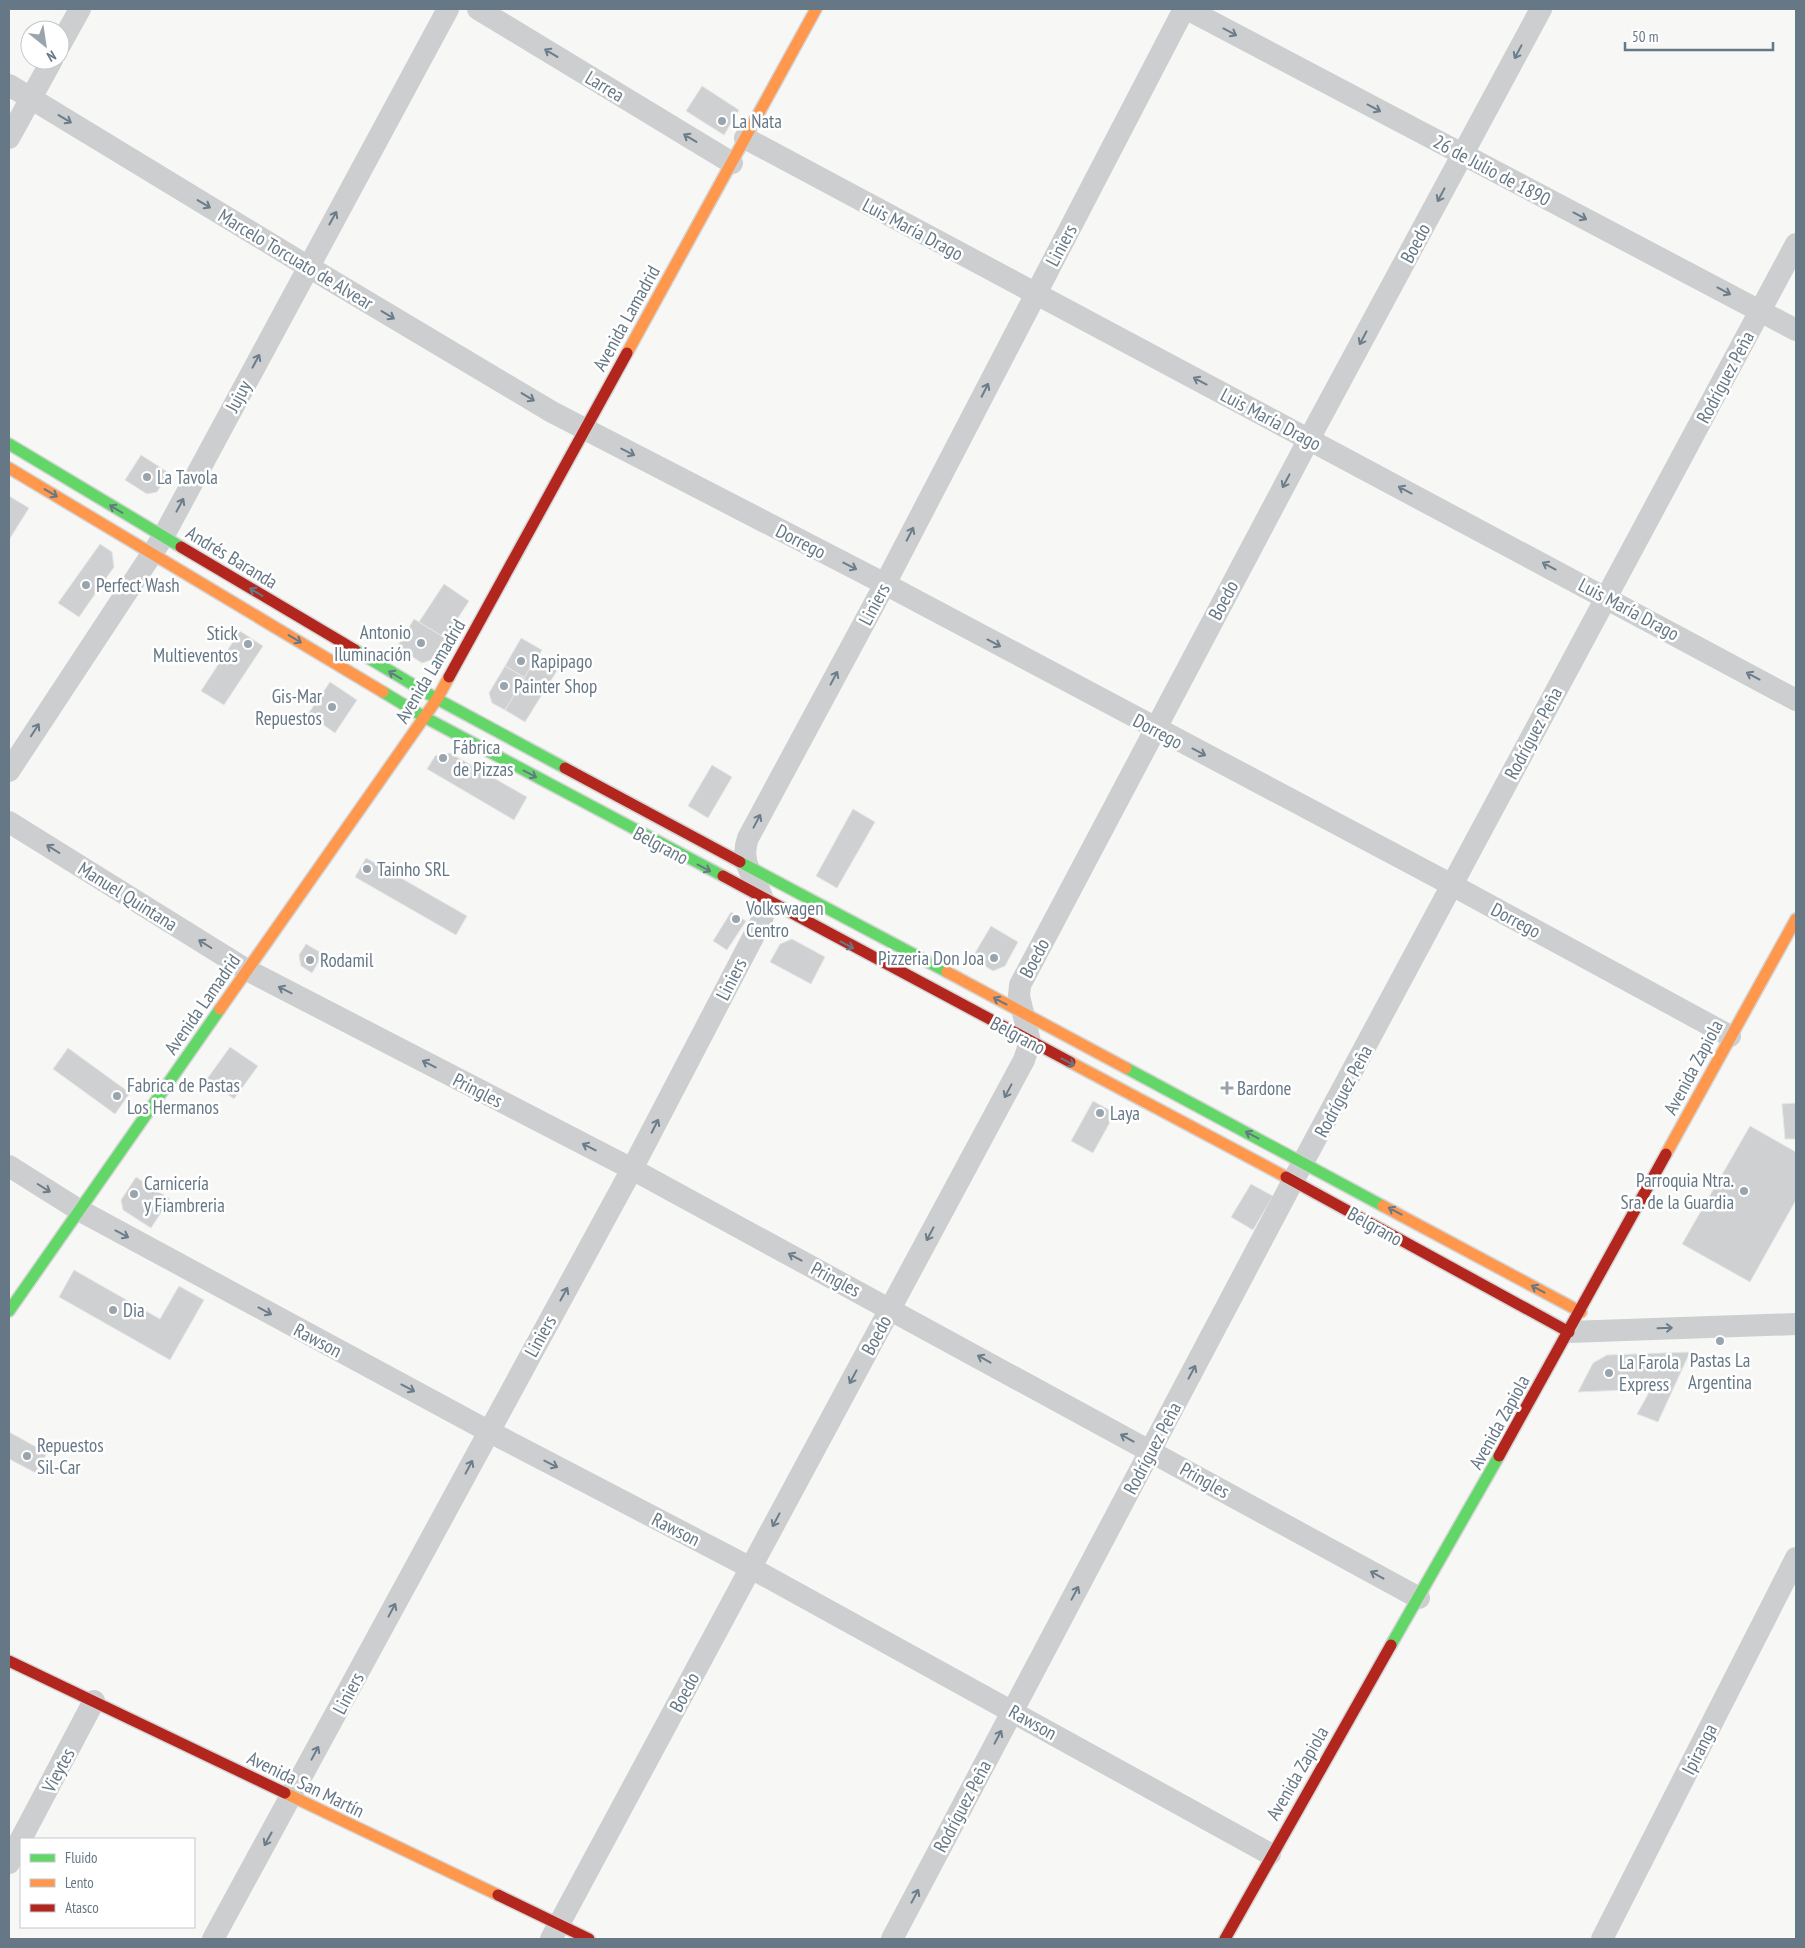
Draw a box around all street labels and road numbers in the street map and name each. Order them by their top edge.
street label: Larrea [581,65,629,107]
street label: 26 de Julio de 1890 [1429,129,1555,211]
street label: Luis María Drago [859,193,967,265]
street label: Marcelo Torcuato de Alvear [214,203,378,315]
street label: Boedo [1395,219,1435,267]
street label: Liniers [1040,220,1082,270]
street label: Avenida Lamadrid [587,261,665,375]
street label: Rodríguez Peña [1691,327,1759,427]
street label: Jujuy [219,375,257,417]
street label: Luis María Drago [1217,383,1325,455]
street label: Dorrego [772,518,830,564]
street label: Andrés Baranda [182,520,282,594]
street label: Luis María Drago [1575,573,1683,645]
street label: Boedo [1203,576,1243,624]
street label: Liniers [853,579,895,629]
street label: Avenida Lamadrid [390,615,470,727]
street label: Rodríguez Peña [1499,683,1567,783]
street label: Dorrego [1129,708,1187,754]
street label: Belgrano [629,821,693,869]
street label: Manuel Quintana [74,856,182,936]
street label: Dorrego [1487,897,1545,943]
street label: Boedo [1014,934,1054,982]
street label: Avenida Lamadrid [159,949,245,1059]
street label: Liniers [710,954,752,1004]
street label: Belgrano [986,1011,1050,1059]
street label: Avenida Zapiola [1658,1015,1728,1119]
street label: Rodríguez Peña [1309,1041,1377,1141]
street label: Pringles [449,1067,507,1113]
street label: Belgrano [1343,1201,1407,1251]
street label: Pringles [807,1256,865,1302]
street label: Liniers [519,1311,561,1361]
street label: Boedo [856,1311,896,1359]
street label: Rawson [290,1317,346,1363]
street label: Avenida Zapiola [1463,1371,1535,1473]
street label: Rodríguez Peña [1118,1398,1186,1498]
street label: Pringles [1176,1457,1234,1503]
street label: Rawson [648,1507,704,1551]
street label: Liniers [327,1668,369,1718]
street label: Boedo [664,1668,704,1716]
street label: Rawson [1005,1699,1061,1745]
street label: Ipiranga [1676,1720,1722,1778]
street label: Avenida Zapiola [1261,1722,1333,1824]
street label: Vieytes [36,1744,80,1797]
street label: Avenida San Martín [244,1745,368,1823]
street label: Rodríguez Peña [928,1756,996,1856]

